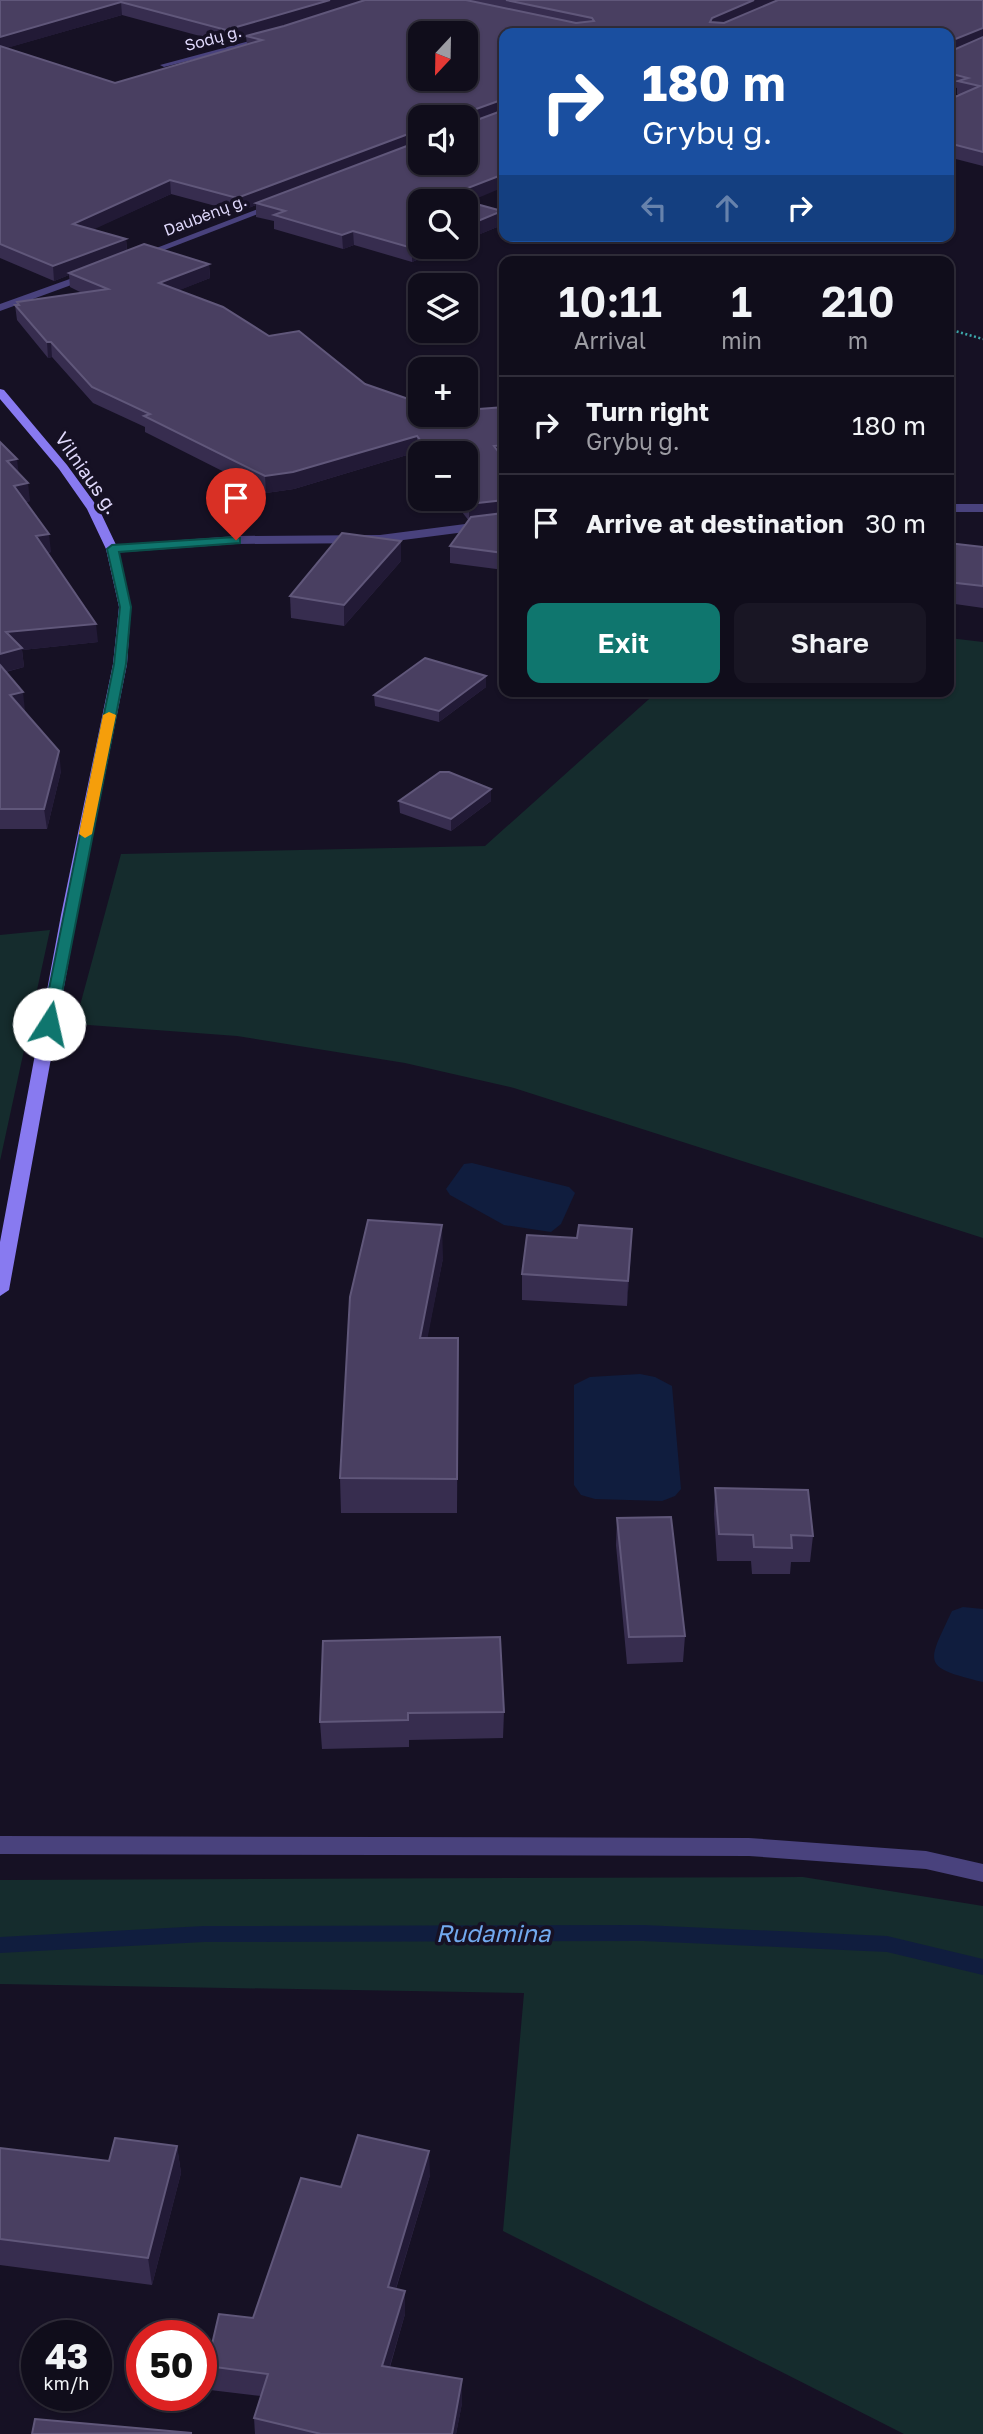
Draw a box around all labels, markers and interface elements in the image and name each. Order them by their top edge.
street label: Sodų g. [182,21,244,55]
north arrow [408,21,478,91]
map controls [408,21,478,511]
text: 180 m [642,53,786,112]
icon: right [527,56,618,147]
button: sound [408,105,478,175]
text: Grybų g. [642,113,772,151]
button: search [408,189,478,259]
icon: left [635,189,673,227]
icon: ahead [708,189,746,227]
icon: right [781,189,819,227]
street label: Daubėnų g. [161,190,249,240]
button: layers [408,273,478,343]
text: 10:11 [558,276,662,326]
text: 1 [731,276,752,326]
text: 210 [821,276,895,326]
text: Arrival [574,326,646,354]
text: min [721,326,762,354]
text: m [848,326,868,354]
button: + [408,357,478,427]
text: Turn right [586,396,709,427]
icon: right [527,406,565,444]
text: 180 m [852,410,926,441]
street label: Vilniaus g. [51,427,124,518]
text: Grybų g. [586,427,680,455]
button: − [408,441,478,511]
pin [206,468,266,540]
icon: arrive [217,479,255,517]
icon: arrive [527,504,565,542]
text: Arrive at destination [586,508,844,539]
text: 30 m [865,508,926,539]
button: Exit [527,603,720,683]
button: Share [734,603,926,683]
position arrow [12,987,86,1061]
water label: Rudamina [436,1918,552,1947]
speed limit sign: 50 [126,2320,217,2411]
text: 43 [45,2335,88,2377]
text: km/h [44,2372,89,2394]

